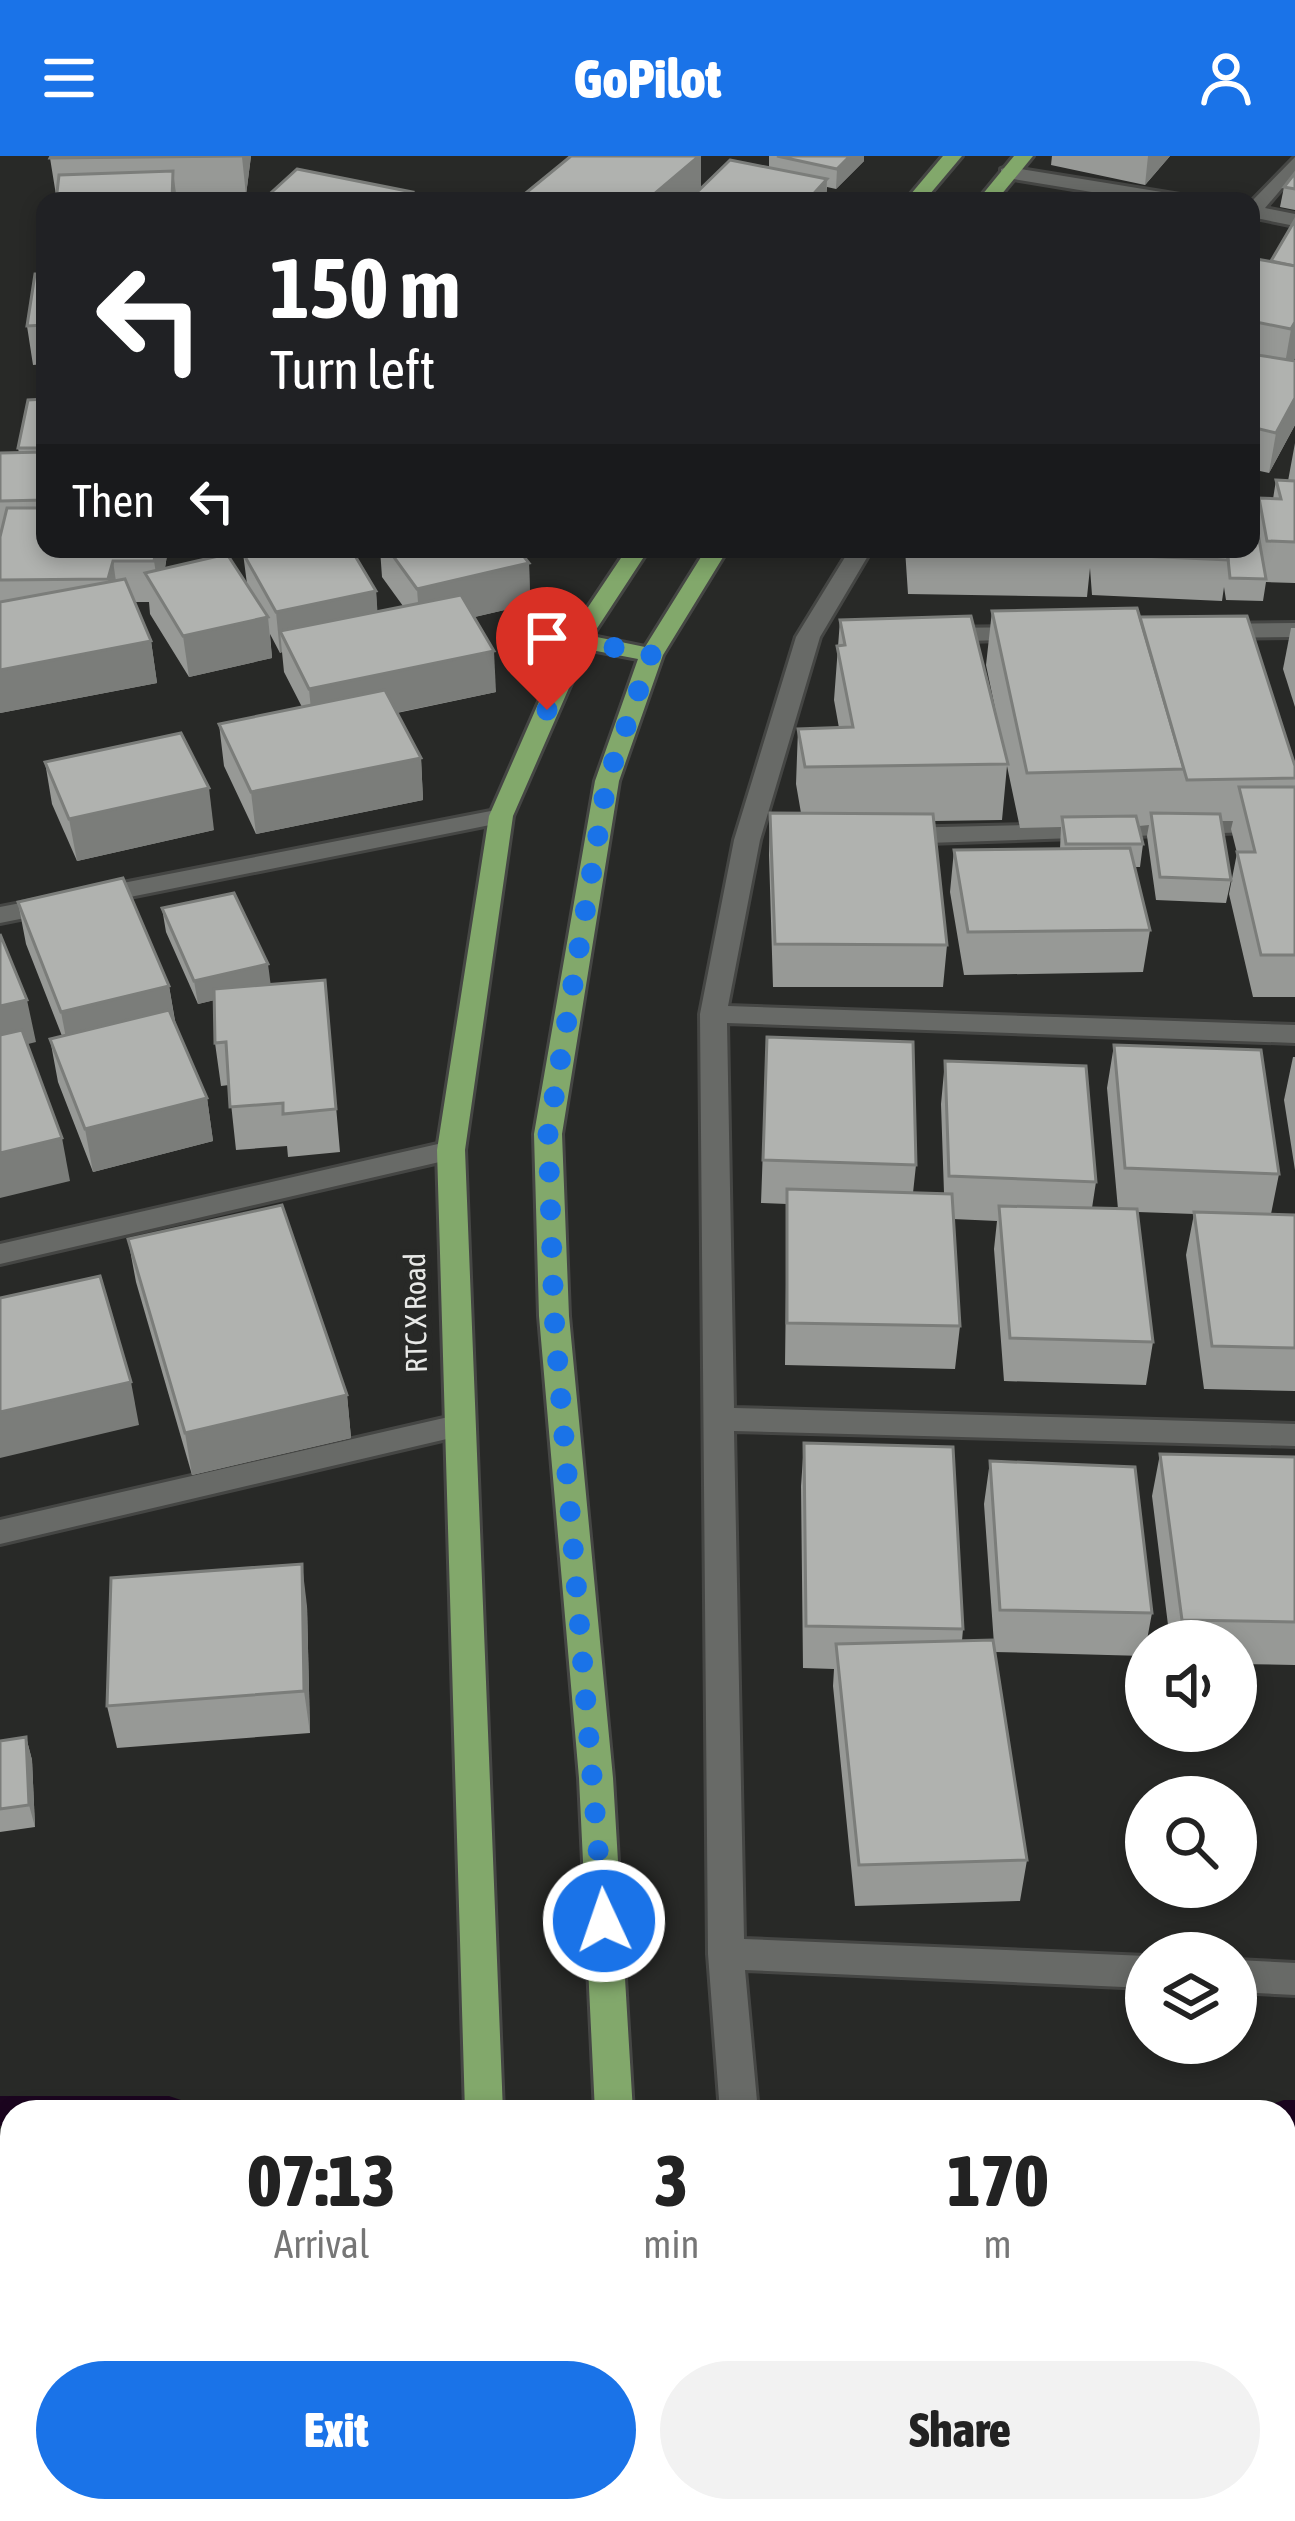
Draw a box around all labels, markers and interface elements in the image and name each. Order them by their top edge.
icon: menu [36,45,102,111]
icon: person [1193,45,1259,111]
text: GoPilot [574,48,721,109]
icon: left [72,240,228,396]
text: 150 m [270,240,460,336]
text: Turn left [270,339,435,400]
icon: left [179,468,245,534]
text: Then [72,475,155,527]
pin [496,587,598,710]
icon: arrive [514,605,580,671]
street label: RTC X Road [397,1253,433,1373]
map controls [1125,1620,1257,2064]
button: sound [1125,1620,1257,1752]
button: search [1125,1776,1257,1908]
position arrow [541,1858,667,1984]
button: layers [1125,1932,1257,2064]
text: 07:13 [248,2139,396,2221]
text: 3 [654,2139,688,2221]
text: 170 [947,2139,1048,2221]
text: Arrival [274,2222,369,2266]
text: min [643,2222,699,2266]
text: m [984,2222,1012,2266]
button: Exit [36,2361,636,2499]
button: Share [660,2361,1260,2499]

